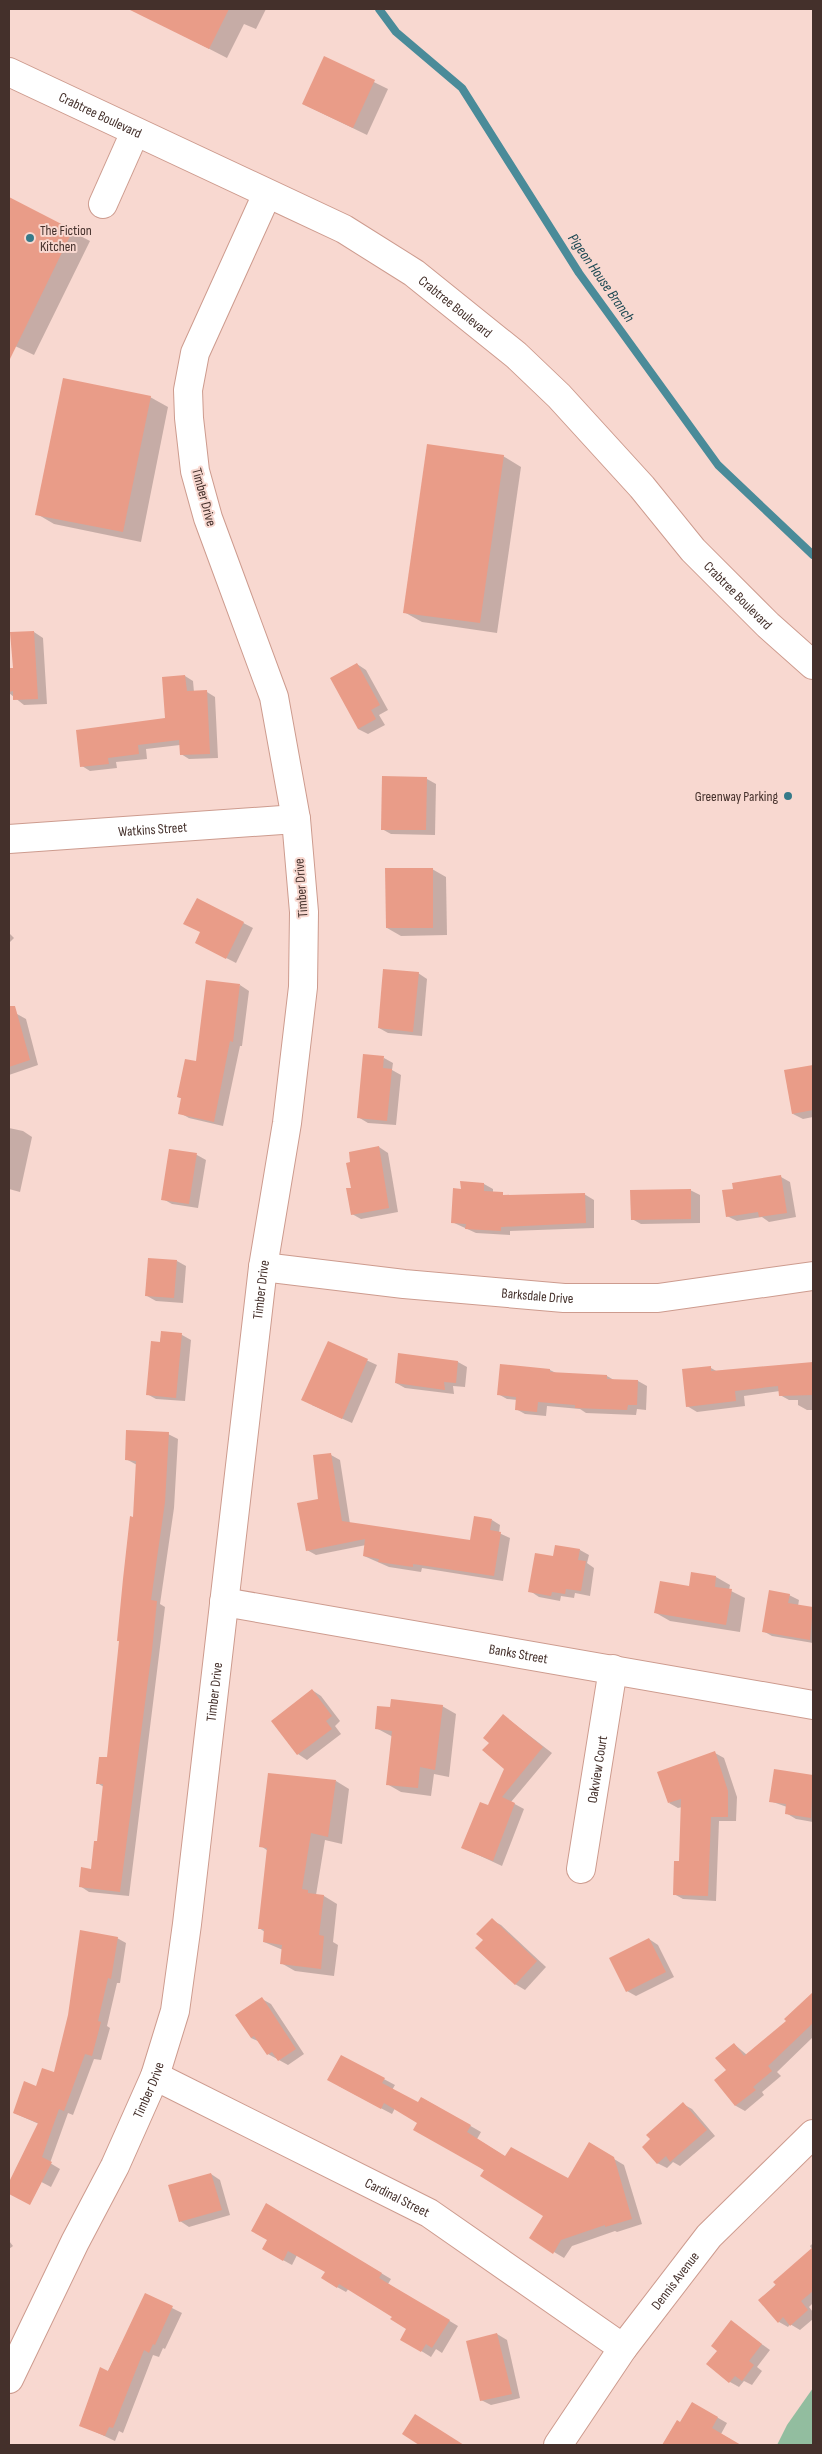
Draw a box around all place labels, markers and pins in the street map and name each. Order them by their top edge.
place label: The Fiction Kitchen [40,222,92,255]
marker: The Fiction Kitchen [24,232,36,244]
place label: Greenway Parking [695,788,778,805]
marker: Greenway Parking [782,790,794,802]

